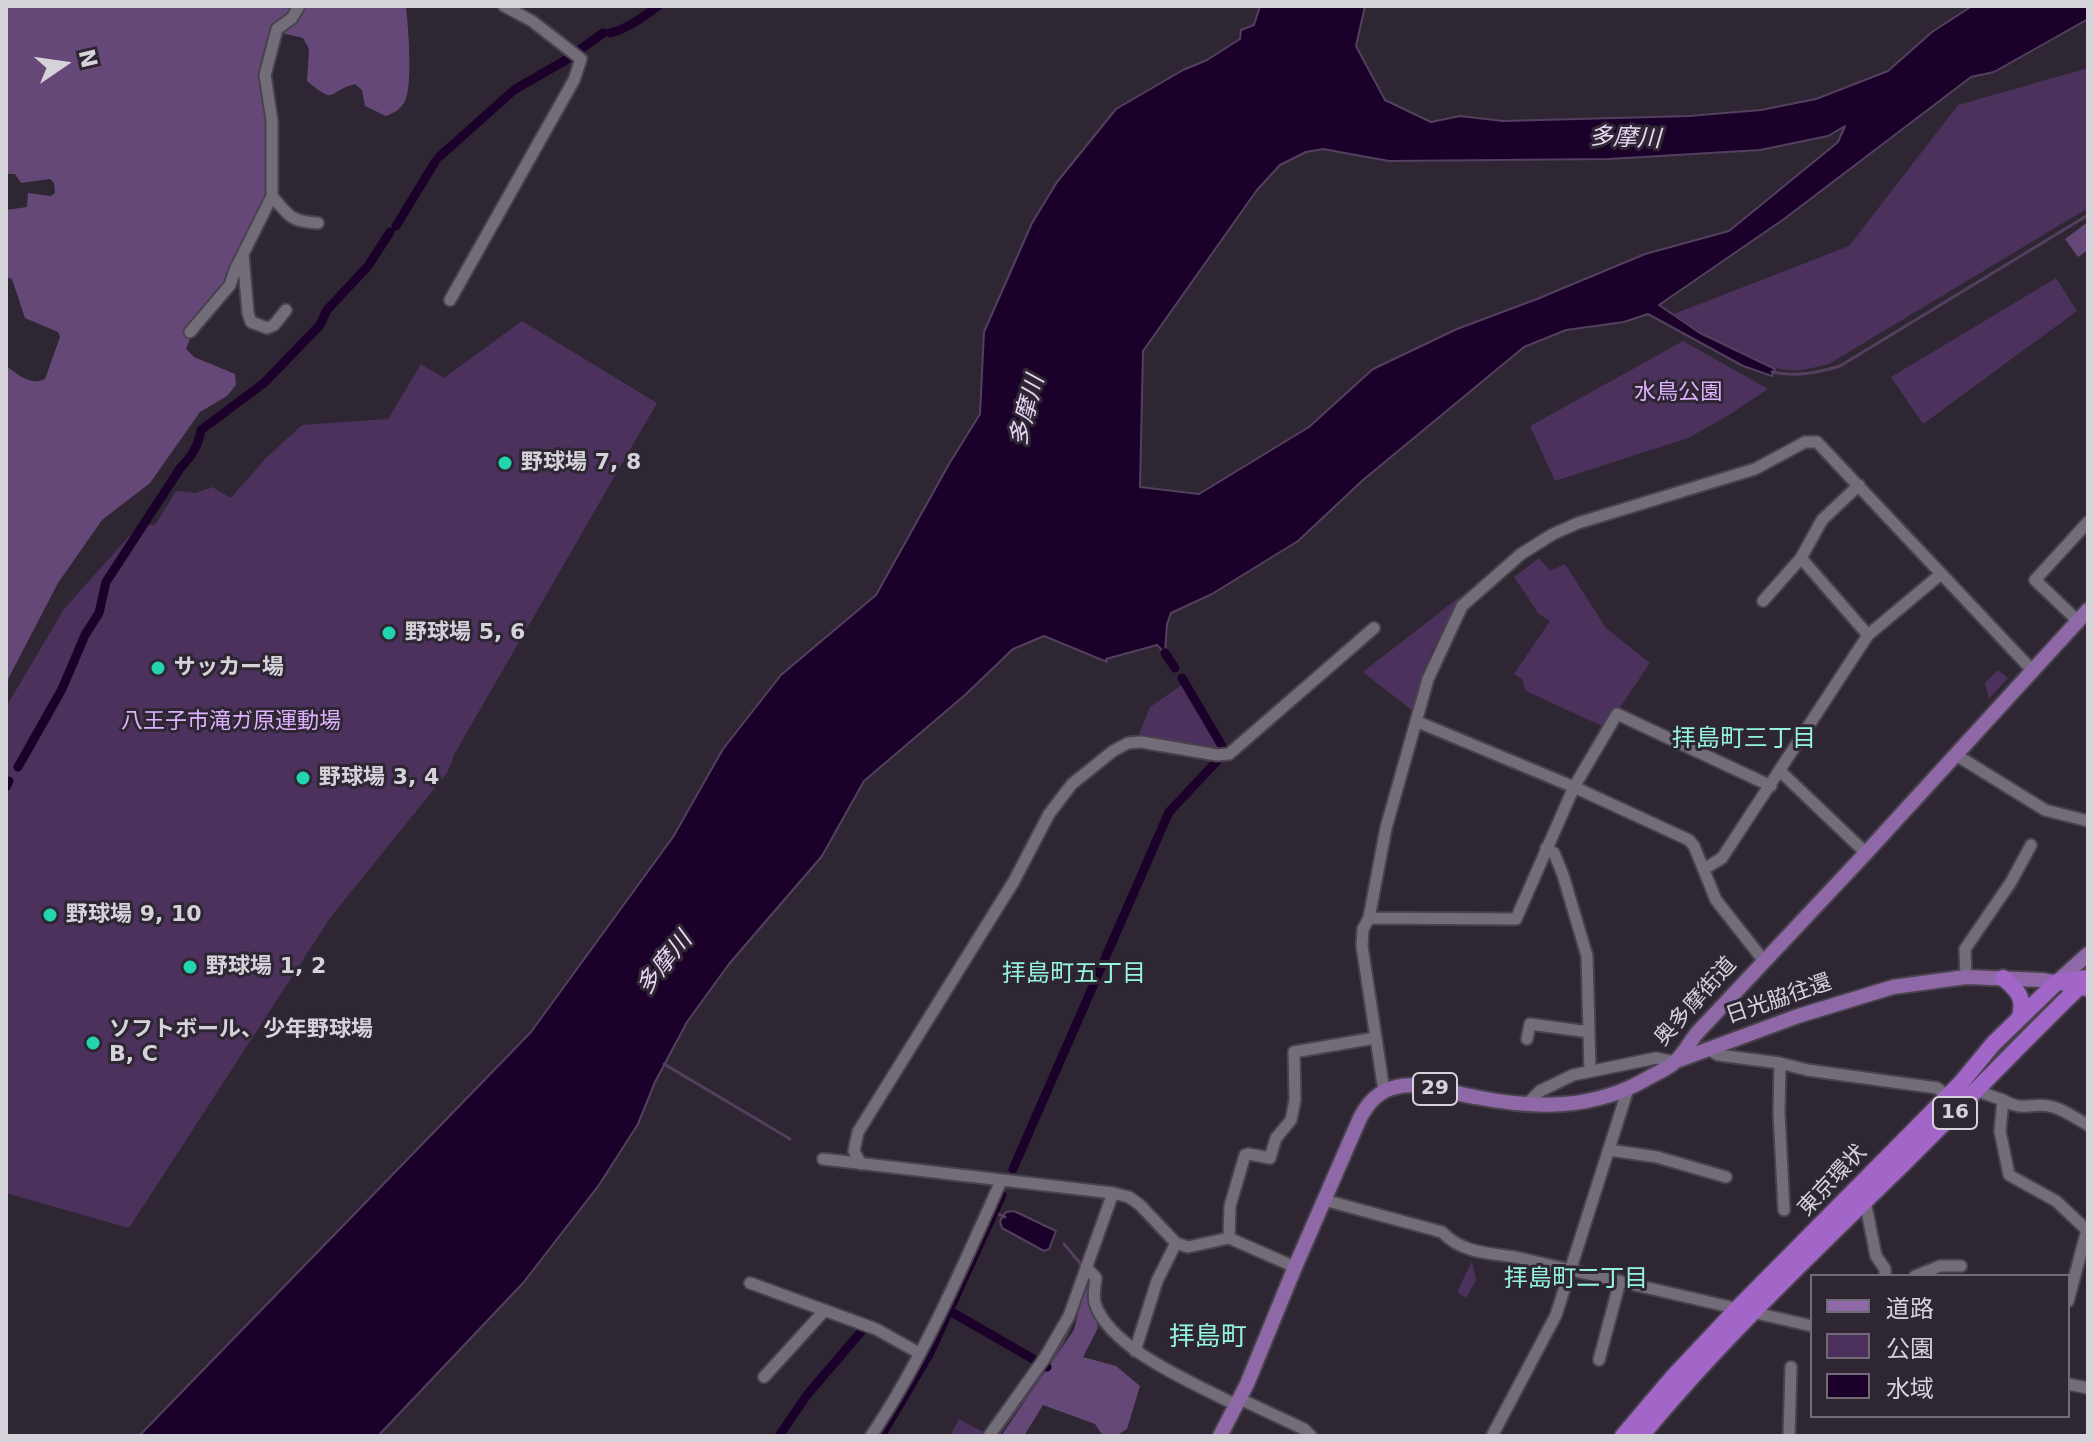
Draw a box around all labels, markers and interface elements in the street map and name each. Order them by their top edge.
north arrow [24,24,104,104]
text: N [74,47,102,70]
water label: 多摩川 [1589,123,1661,155]
water label: 多摩川 [1005,372,1051,450]
park label: 水鳥公園 [1634,380,1722,406]
place label: 野球場 7, 8 [521,450,641,476]
marker: 野球場 7, 8 [496,454,514,472]
place label: 野球場 5, 6 [405,620,525,646]
marker: 野球場 5, 6 [380,624,398,642]
place label: サッカー場 [174,655,284,681]
marker: サッカー場 [149,659,167,677]
park label: 八王子市滝ガ原運動場 [121,709,341,735]
district label: 拝島町三丁目 [1672,726,1816,754]
place label: 野球場 3, 4 [319,765,439,791]
marker: 野球場 3, 4 [294,769,312,787]
place label: 野球場 9, 10 [66,902,202,928]
marker: 野球場 9, 10 [41,906,59,924]
water label: 多摩川 [631,927,699,1001]
street label: 奥多摩街道 [1649,952,1743,1052]
place label: 野球場 1, 2 [206,954,326,980]
marker: 野球場 1, 2 [181,958,199,976]
district label: 拝島町五丁目 [1002,961,1146,989]
street label: 日光脇往還 [1723,970,1835,1030]
place label: ソフトボール、少年野球場 B, C [109,1017,373,1068]
marker: ソフトボール、少年野球場 B, C [84,1034,102,1052]
road number: 29 [1413,1073,1457,1105]
road number: 16 [1933,1097,1977,1129]
street label: 東京環状 [1793,1140,1873,1222]
district label: 拝島町二丁目 [1504,1266,1648,1294]
legend [1810,1274,2070,1418]
text: 道路 [1886,1295,1934,1323]
district label: 拝島町 [1169,1322,1247,1354]
text: 公園 [1886,1335,1934,1363]
text: 水域 [1886,1375,1934,1403]

